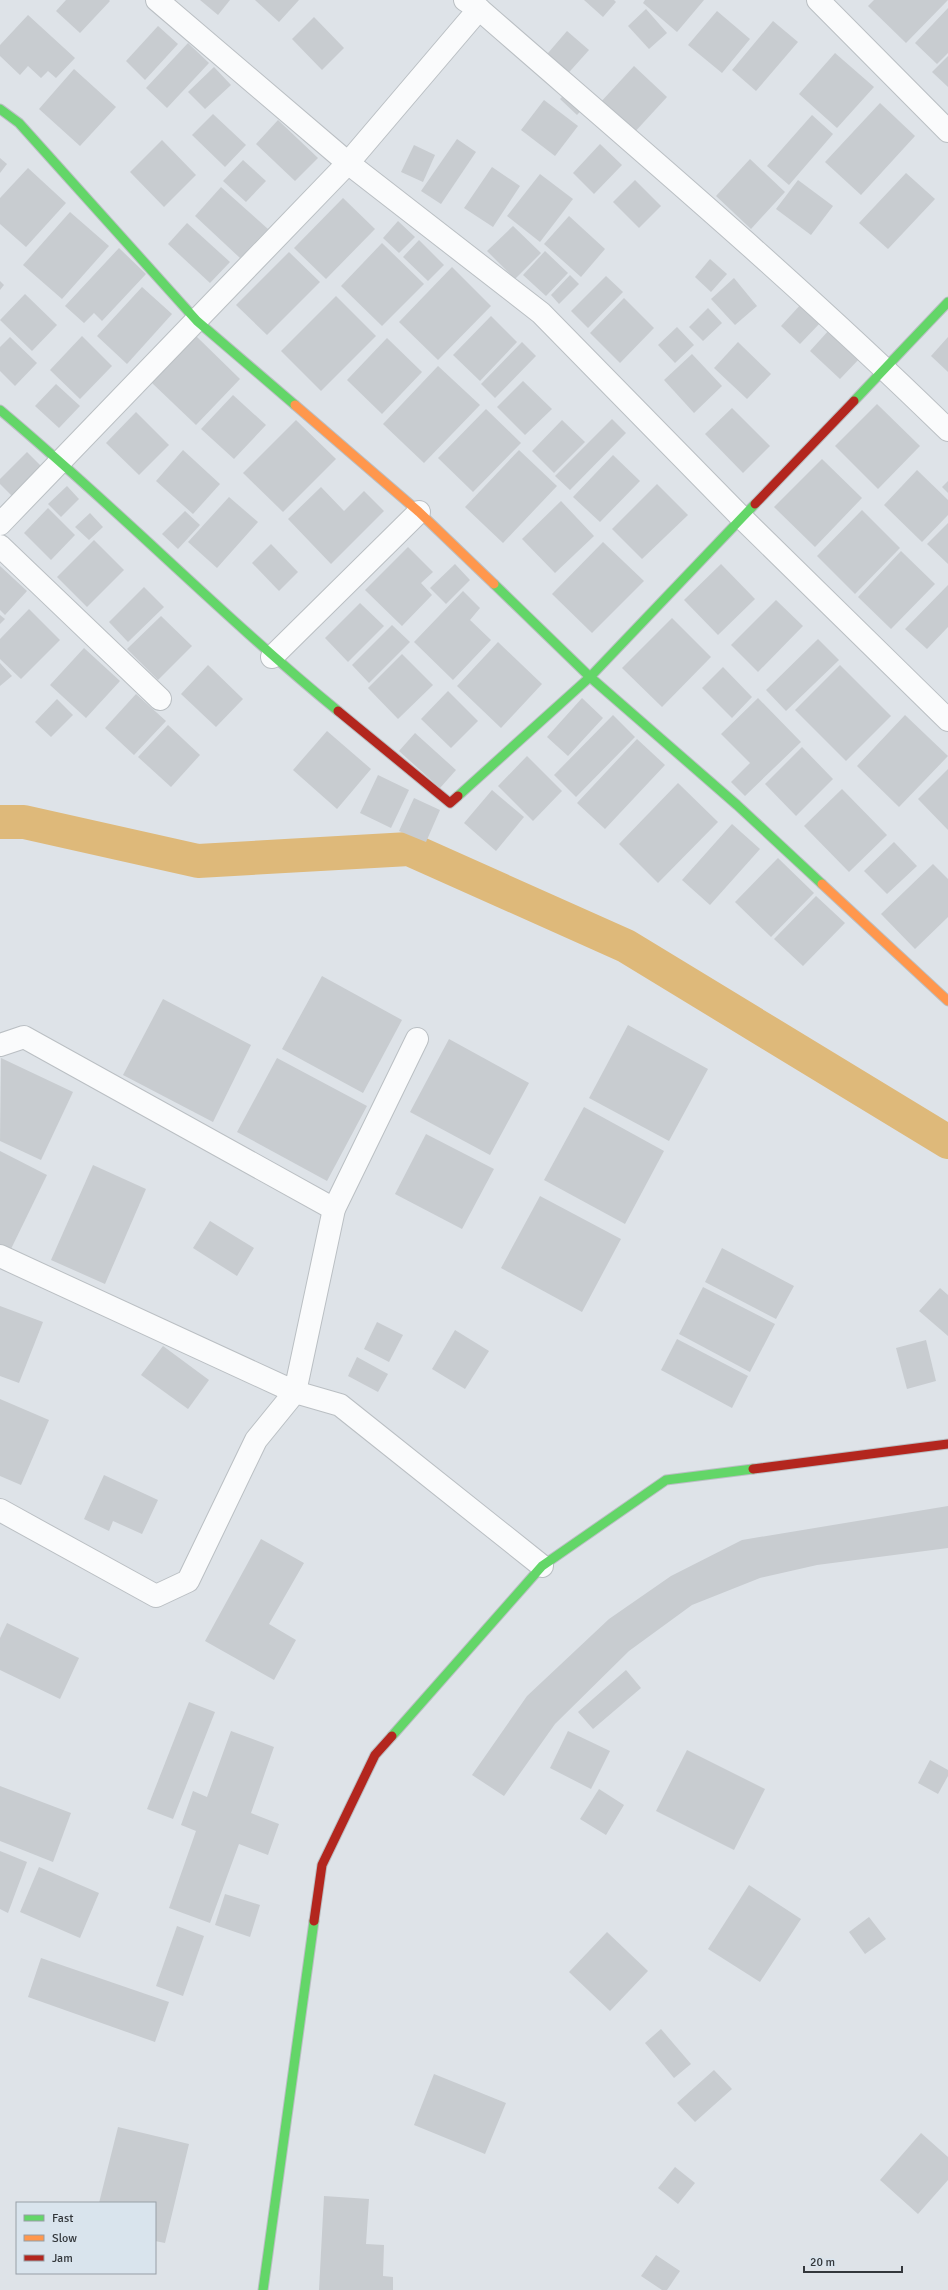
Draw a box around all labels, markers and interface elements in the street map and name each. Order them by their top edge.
legend [16,2202,156,2274]
text: Fast [52,2211,73,2226]
text: Slow [52,2231,77,2246]
scale bar [804,2248,902,2274]
text: Jam [52,2251,73,2266]
text: 20 m [810,2255,835,2270]

